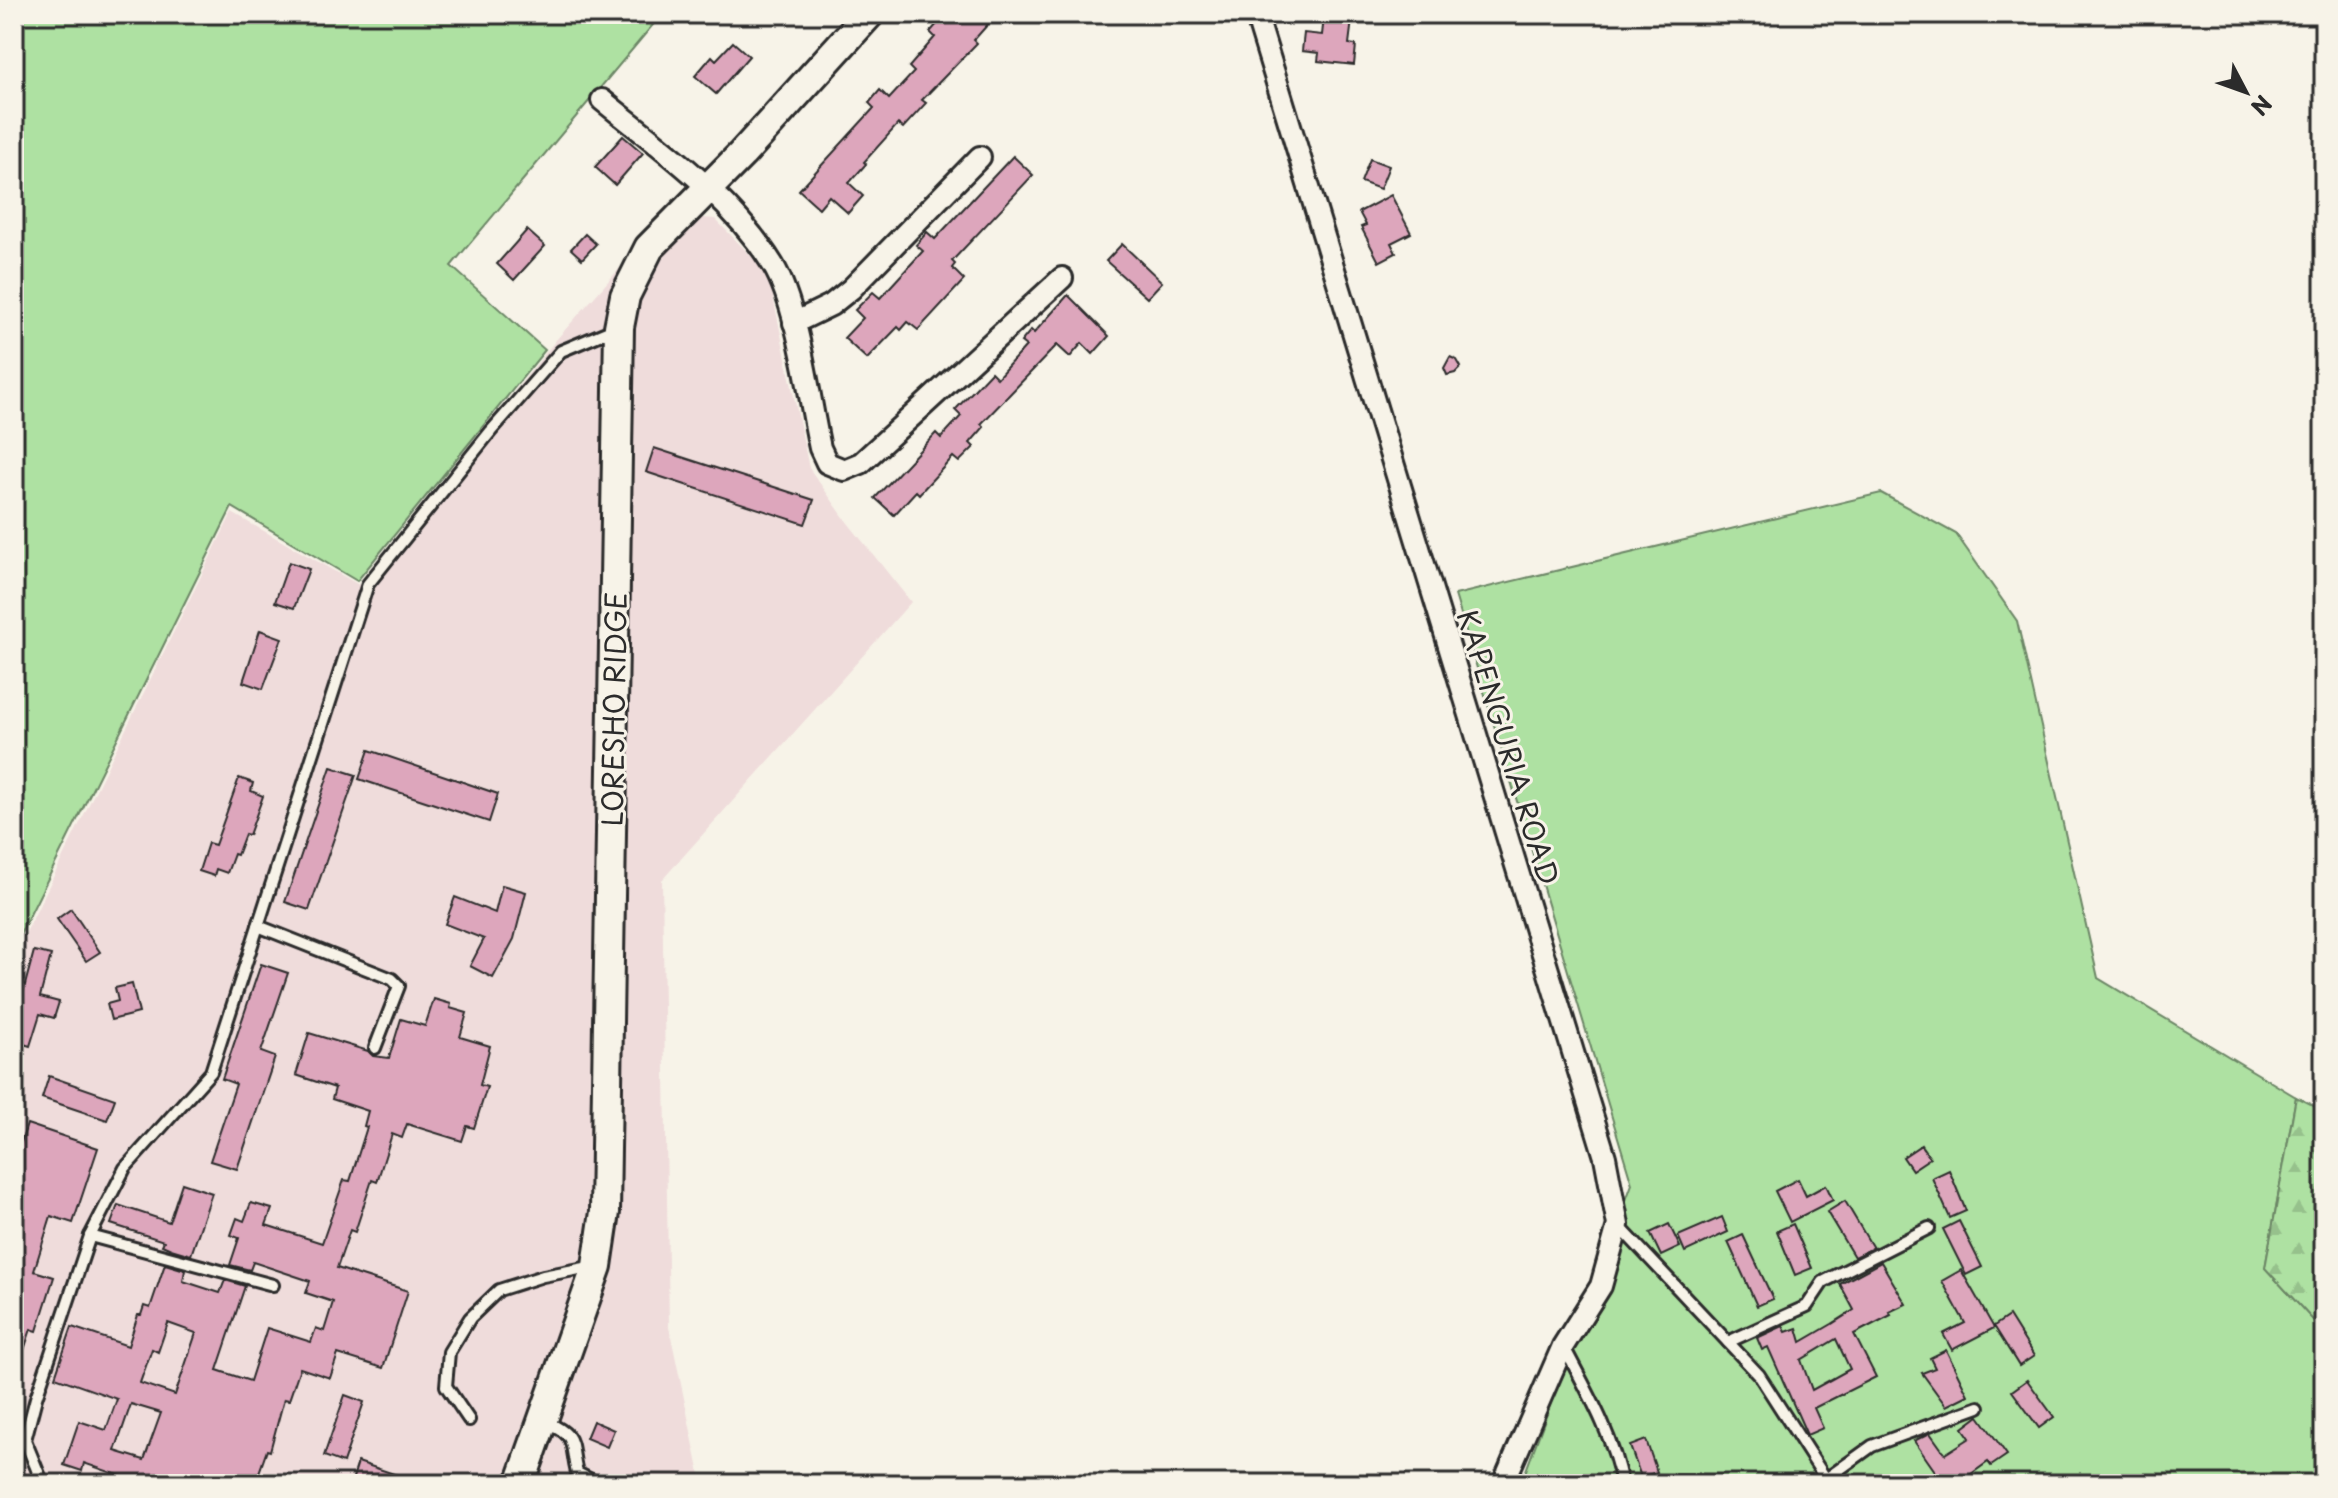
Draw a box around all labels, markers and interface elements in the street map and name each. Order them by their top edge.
north arrow [2206,52,2286,132]
text: N [2244,89,2280,124]
street label: LORESHO RIDGE [589,591,637,827]
street label: KAPENGURIA ROAD [1447,604,1571,890]

